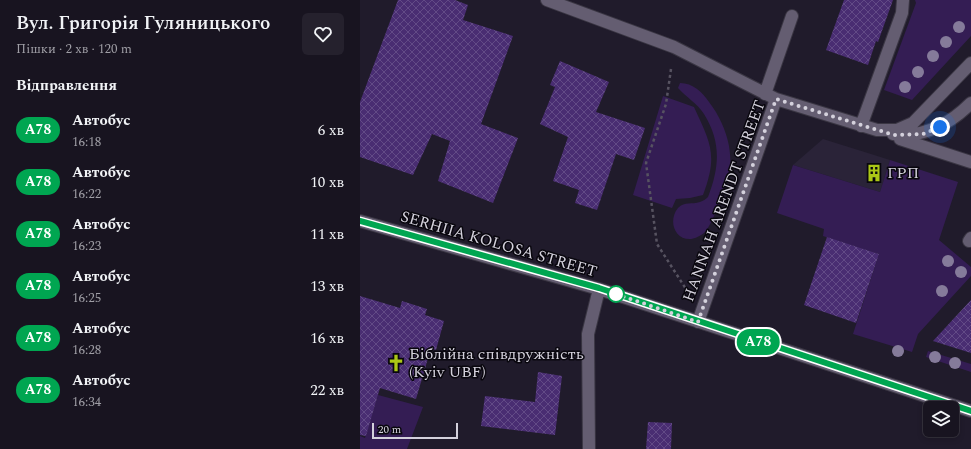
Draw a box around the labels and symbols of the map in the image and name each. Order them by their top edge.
street label: HANNAH ARENDT STREET [676,97,772,305]
your location [930,117,950,137]
place label: ГРП [887,161,919,185]
building icon: ГРП [864,163,884,183]
street label: SERHIIA KOLOSA STREET [398,204,600,284]
unlabelled marker [607,285,625,303]
line badge: А78 [735,329,781,355]
place label: Біблійна співдружність (Kyiv UBF) [409,342,584,384]
church icon: Біблійна співдружність (Kyiv UBF) [386,353,406,373]
scale bar [372,421,458,440]

